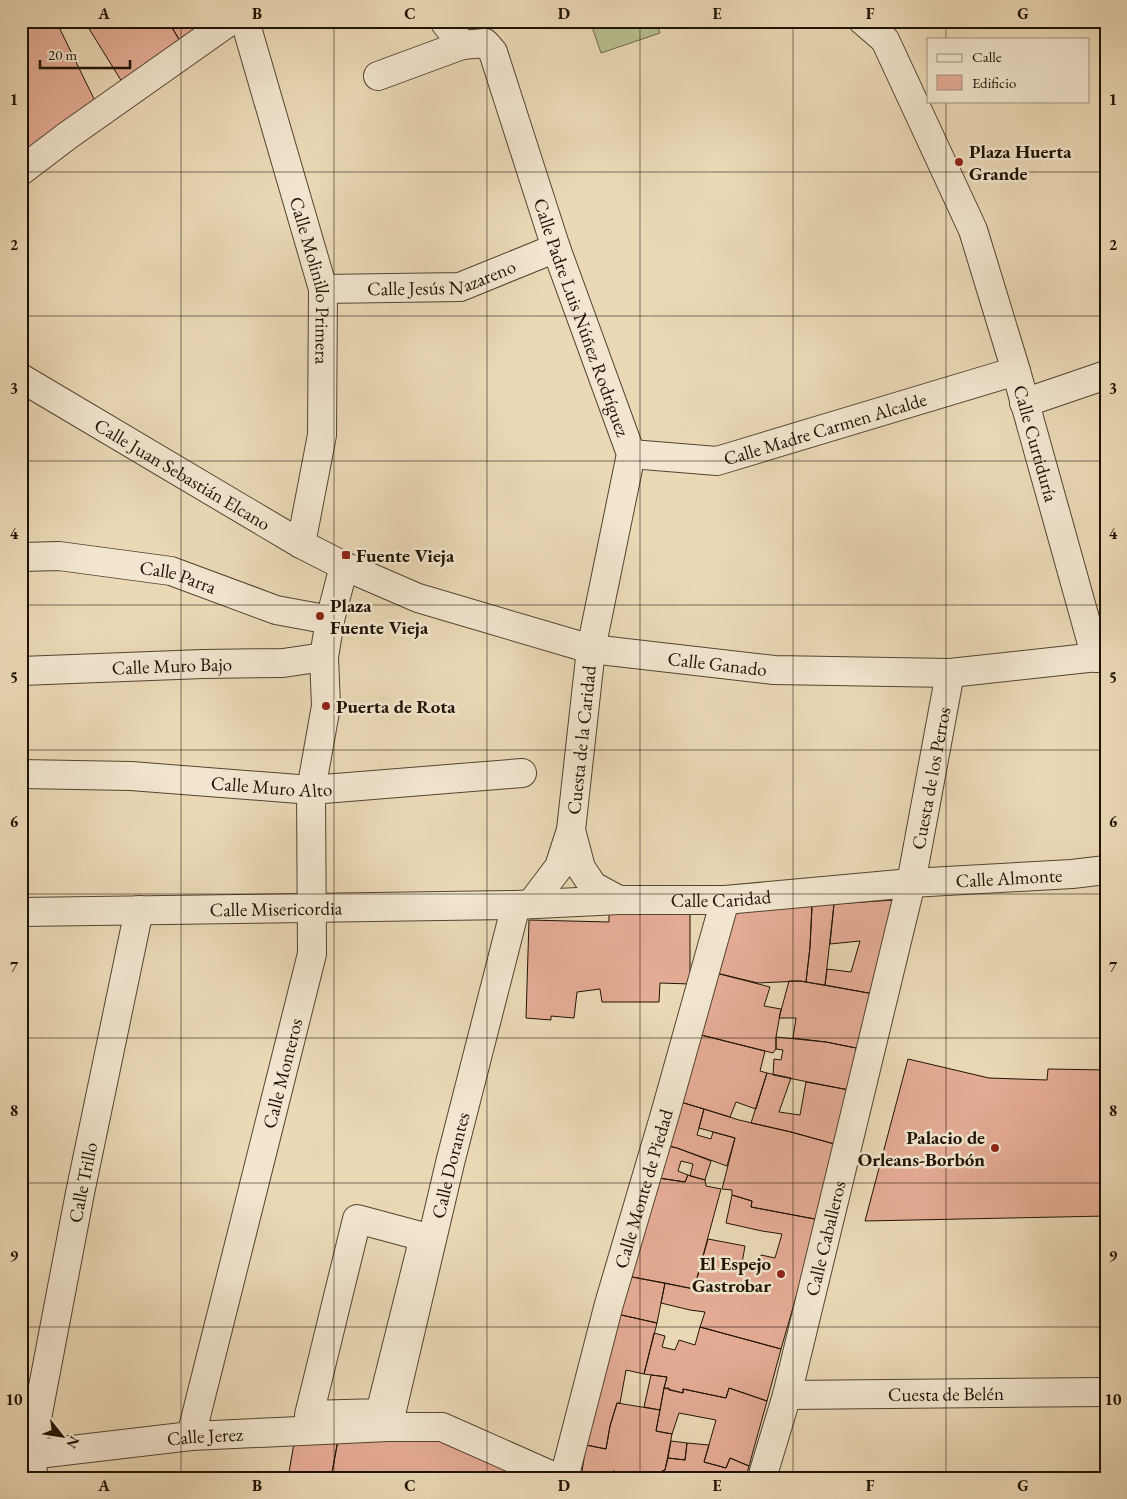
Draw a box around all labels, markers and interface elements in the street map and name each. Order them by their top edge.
text: A [97,3,110,24]
text: B [252,3,262,24]
text: C [404,3,416,24]
text: D [558,3,570,24]
text: E [712,3,722,24]
text: F [866,3,875,24]
text: G [1017,3,1029,24]
scale bar [40,38,130,70]
legend [927,38,1090,102]
text: 20 m [48,45,77,64]
text: Calle [972,47,1002,66]
text: Edificio [972,73,1016,92]
text: 1 [10,89,18,110]
text: 1 [1109,89,1117,110]
place label: Plaza Huerta Grande [969,139,1072,186]
marker: Plaza Huerta Grande [953,156,965,168]
street label: Calle Molinillo Primera [284,194,335,365]
street label: Calle Padre Luis Núñez Rodríguez [528,195,636,441]
text: 2 [10,234,19,255]
text: 2 [1109,234,1118,255]
street label: Calle Jesús Nazareno [367,254,519,301]
text: 3 [10,378,18,399]
text: 3 [1109,378,1117,399]
street label: Calle Curtiduría [1008,382,1064,505]
street label: Calle Madre Carmen Alcalde [720,387,930,471]
street label: Calle Juan Sebastián Elcano [90,412,275,536]
text: 4 [10,523,19,544]
text: 4 [1109,523,1118,544]
place label: Fuente Vieja [356,543,455,568]
marker: Fuente Vieja [340,549,352,561]
street label: Calle Parra [138,555,220,600]
place label: Plaza Fuente Vieja [330,593,429,640]
marker: Plaza Fuente Vieja [314,610,326,622]
street label: Calle Ganado [666,646,768,682]
street label: Calle Muro Bajo [111,652,232,681]
street label: Cuesta de la Caridad [561,664,602,816]
text: 5 [10,667,18,688]
text: 5 [1109,667,1117,688]
place label: Puerta de Rota [336,694,456,719]
marker: Puerta de Rota [320,700,332,712]
street label: Cuesta de los Perros [905,705,956,852]
street label: Calle Muro Alto [210,770,333,803]
text: 6 [10,811,19,832]
text: 6 [1109,811,1118,832]
street label: Calle Almonte [955,863,1063,893]
street label: Calle Caridad [671,884,772,913]
street label: Calle Misericordia [209,895,343,922]
text: 7 [10,956,19,977]
text: 7 [1109,956,1118,977]
street label: Calle Monteros [257,1016,308,1131]
text: 8 [10,1100,18,1121]
text: 8 [1109,1100,1117,1121]
street label: Calle Monte de Piedad [608,1106,679,1271]
street label: Calle Dorantes [425,1109,476,1221]
place label: Palacio de Orleans-Borbón [858,1125,985,1172]
street label: Calle Trillo [63,1140,103,1225]
marker: Palacio de Orleans-Borbón [989,1142,1001,1154]
street label: Calle Caballeros [799,1178,851,1299]
text: 9 [10,1245,19,1266]
text: 9 [1109,1245,1118,1266]
place label: El Espejo Gastrobar [692,1251,771,1298]
marker: El Espejo Gastrobar [775,1268,787,1280]
street label: Cuesta de Belén [888,1381,1004,1407]
text: 10 [6,1389,23,1410]
text: 10 [1105,1389,1122,1410]
north arrow [38,1412,88,1462]
street label: Calle Jerez [165,1422,244,1452]
text: N [62,1433,84,1452]
text: A [97,1475,110,1496]
text: B [252,1475,262,1496]
text: C [404,1475,416,1496]
text: D [558,1475,570,1496]
text: E [712,1475,722,1496]
text: F [866,1475,875,1496]
text: G [1017,1475,1029,1496]

